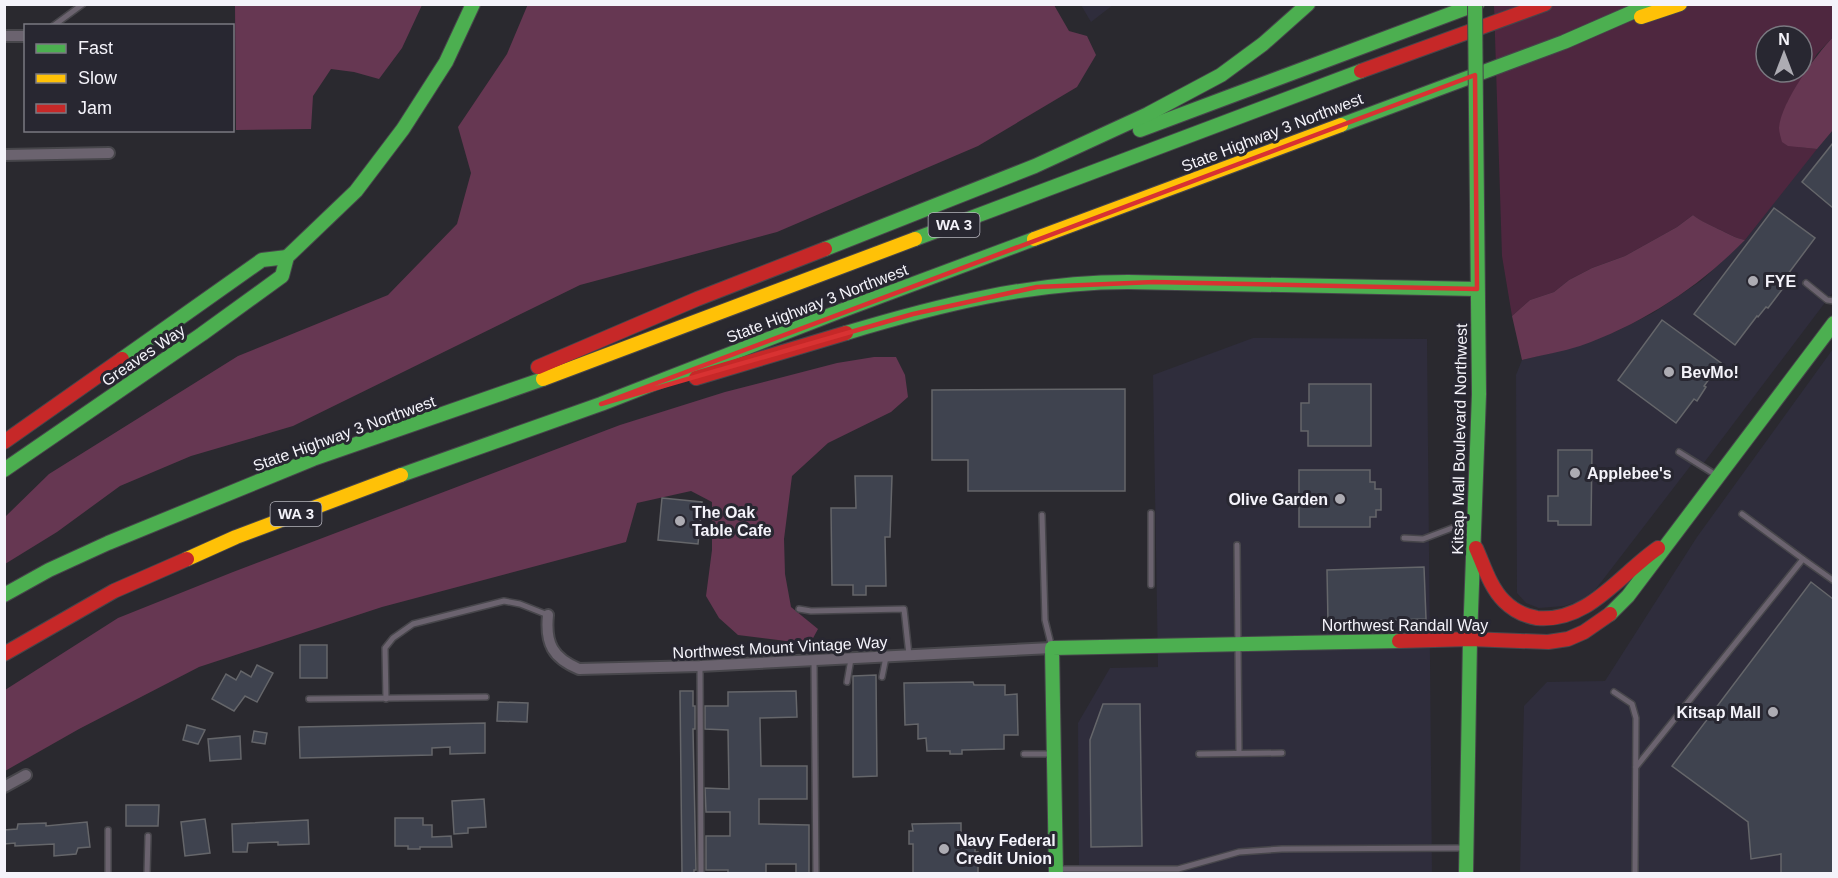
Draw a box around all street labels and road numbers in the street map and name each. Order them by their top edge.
street label: State Highway 3 Northwest [1179,90,1366,175]
road number: WA 3 [928,213,980,237]
street label: State Highway 3 Northwest [724,261,911,346]
street label: Greaves Way [99,321,188,389]
street label: Kitsap Mall Boulevard Northwest [1449,323,1470,555]
street label: State Highway 3 Northwest [251,392,438,474]
road number: WA 3 [270,502,322,526]
street label: Northwest Randall Way [1322,617,1488,634]
street label: Northwest Mount Vintage Way [672,633,888,662]

